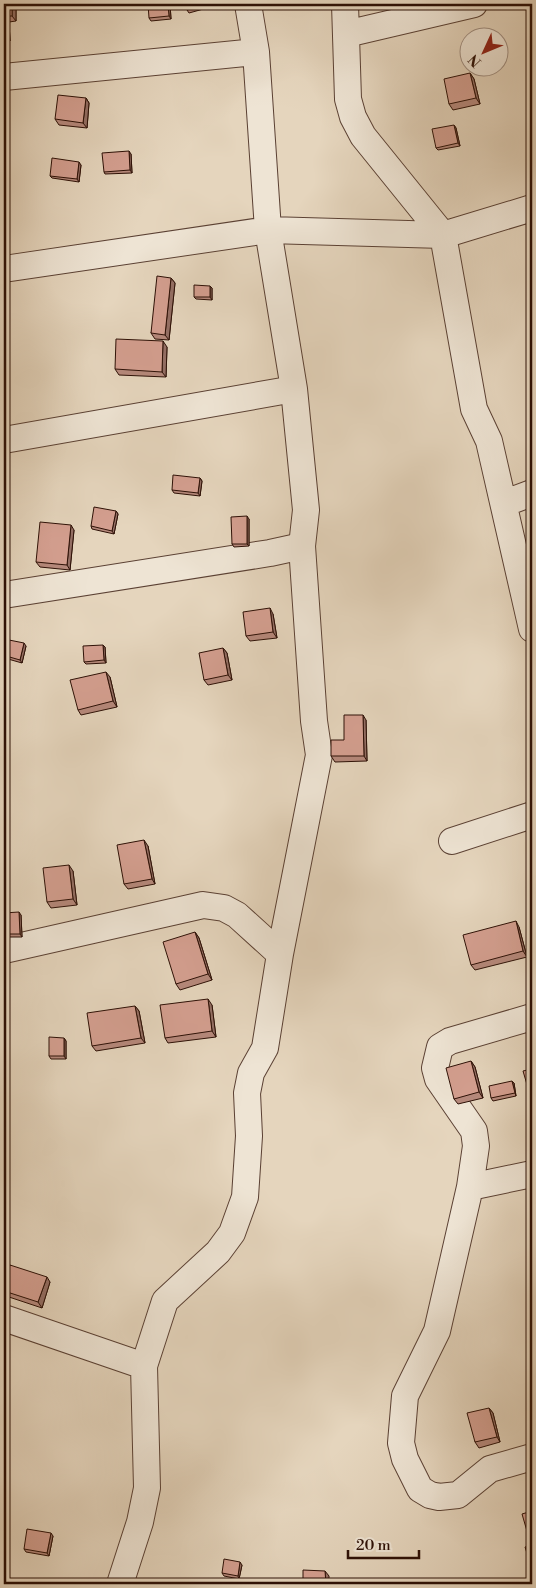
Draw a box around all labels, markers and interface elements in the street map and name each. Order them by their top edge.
north arrow [458,28,508,78]
text: N [465,50,486,71]
scale bar [348,1528,420,1560]
text: 20 m [356,1536,391,1555]

